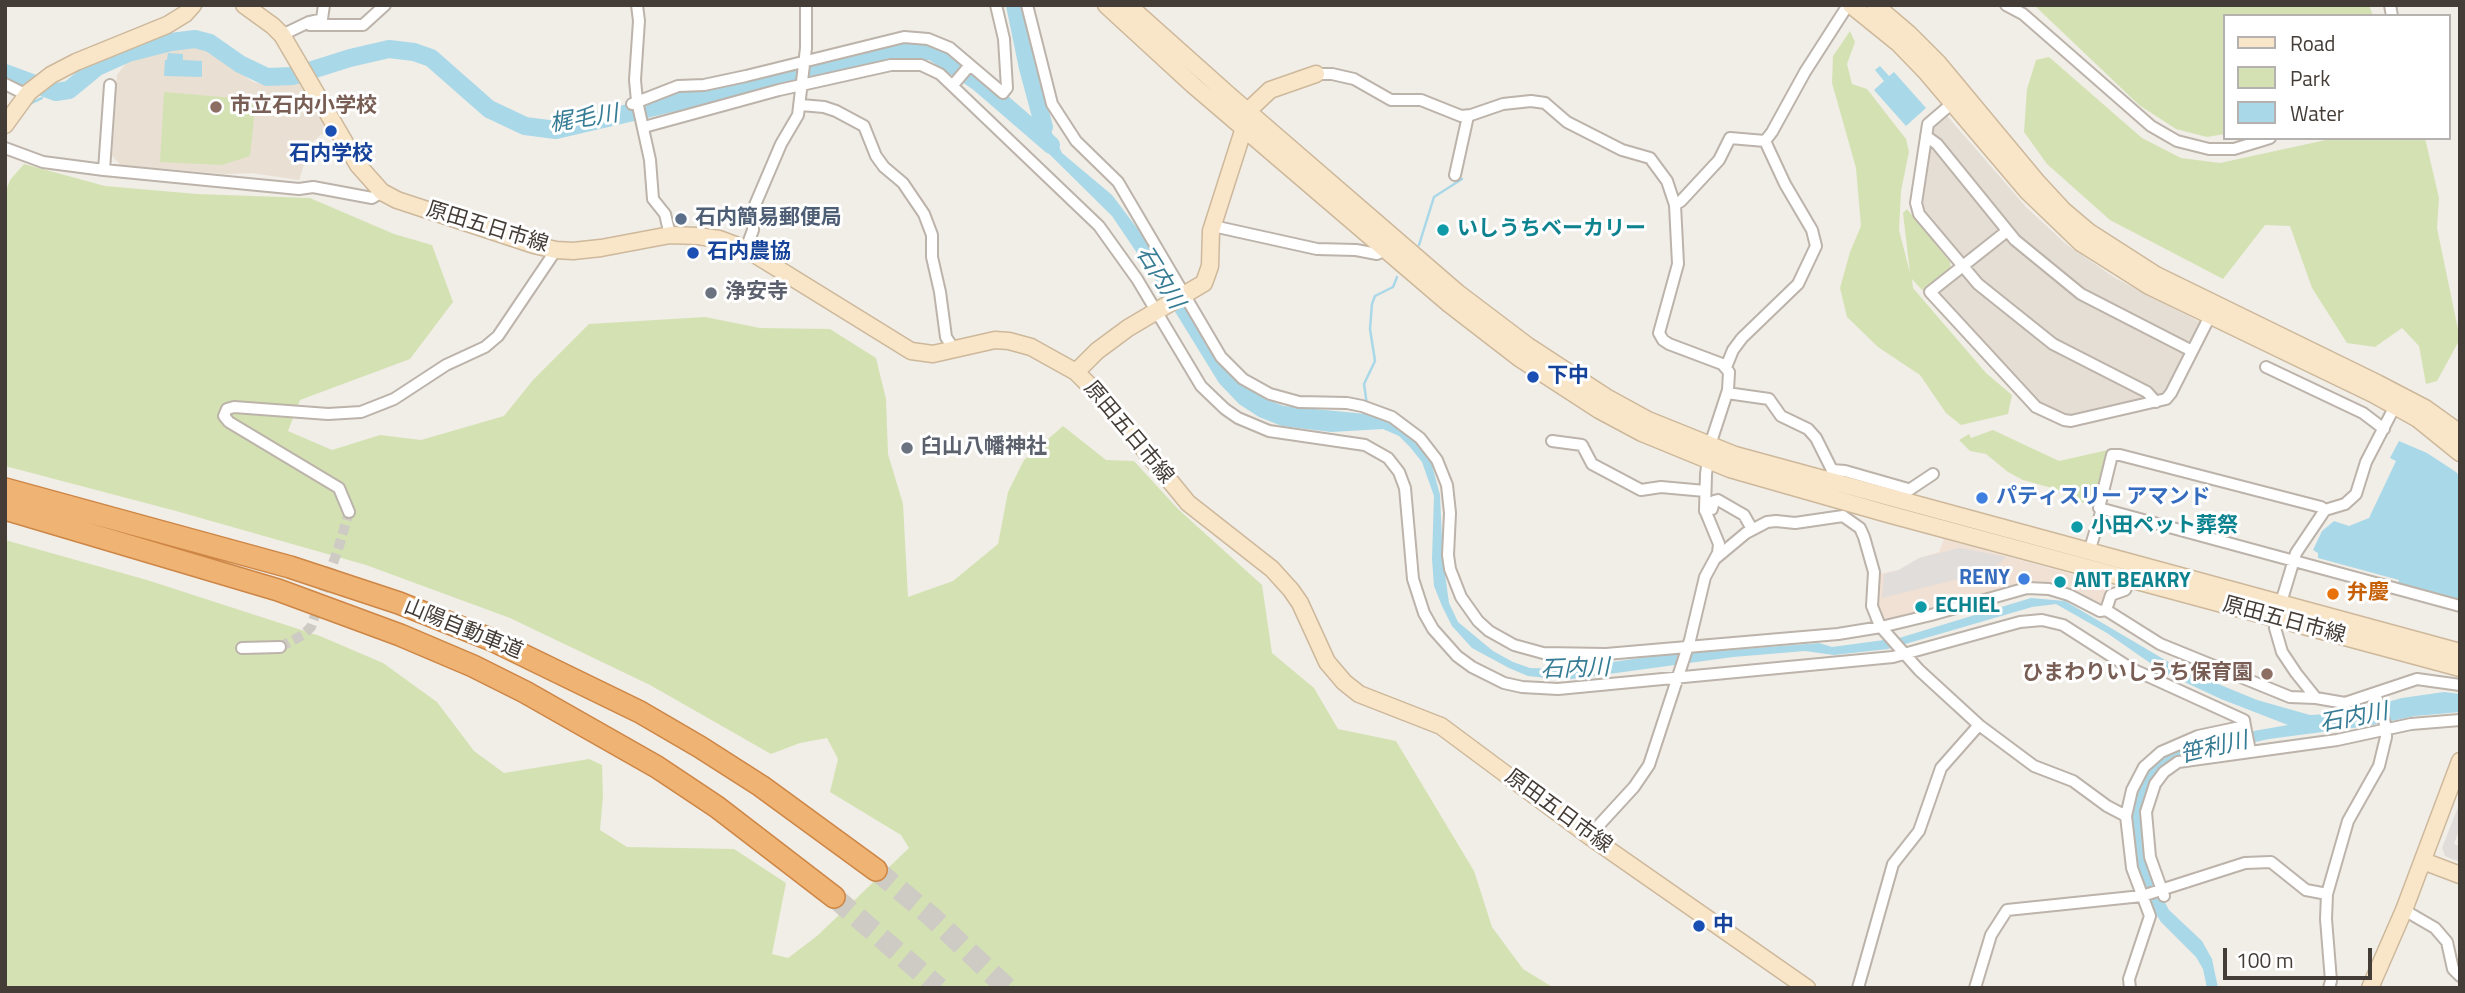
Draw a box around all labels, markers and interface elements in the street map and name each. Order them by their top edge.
legend [2224,14,2451,140]
text: Road [2290,27,2335,59]
text: Park [2290,62,2330,94]
place label: 市立石内小学校 [230,94,377,120]
text: Water [2290,97,2344,129]
marker: 市立石内小学校 [208,99,224,115]
water label: 梶毛川 [548,101,620,139]
marker: 石内学校 [323,123,339,139]
place label: 石内学校 [289,142,373,168]
street label: 原田五日市線 [423,198,551,258]
place label: 石内簡易郵便局 [695,206,842,232]
marker: 石内簡易郵便局 [673,211,689,227]
place label: いしうちベーカリー [1457,217,1646,243]
marker: いしうちベーカリー [1435,222,1451,238]
place label: 石内農協 [707,240,791,266]
water label: 石内川 [1129,241,1189,315]
marker: 石内農協 [685,245,701,261]
place label: 浄安寺 [725,280,788,306]
marker: 浄安寺 [703,285,719,301]
place label: 下中 [1547,364,1589,390]
marker: 下中 [1525,369,1541,385]
street label: 原田五日市線 [1078,377,1178,489]
place label: 臼山八幡神社 [921,435,1047,461]
marker: 臼山八幡神社 [899,440,915,456]
place label: パティスリー アマンド [1996,485,2211,511]
marker: パティスリー アマンド [1974,490,1990,506]
place label: 小田ペット葬祭 [2091,514,2238,540]
marker: 小田ペット葬祭 [2069,519,2085,535]
place label: RENY [1959,566,2010,592]
place label: ANT BEAKRY [2074,569,2191,595]
marker: RENY [2016,571,2032,587]
marker: ANT BEAKRY [2052,574,2068,590]
place label: 弁慶 [2347,581,2389,607]
marker: 弁慶 [2325,586,2341,602]
street label: 原田五日市線 [2220,593,2348,649]
place label: ECHIEL [1935,594,2000,620]
street label: 山陽自動車道 [400,595,526,665]
marker: ECHIEL [1913,599,1929,615]
water label: 石内川 [1540,655,1610,685]
place label: ひまわりいしうち保育園 [2022,661,2253,687]
marker: ひまわりいしうち保育園 [2259,666,2275,682]
water label: 石内川 [2318,699,2390,739]
water label: 笹利川 [2177,728,2251,770]
street label: 原田五日市線 [1500,765,1616,859]
place label: 中 [1713,913,1734,939]
marker: 中 [1691,918,1707,934]
scale bar [2227,934,2376,978]
text: 100 m [2236,944,2293,976]

